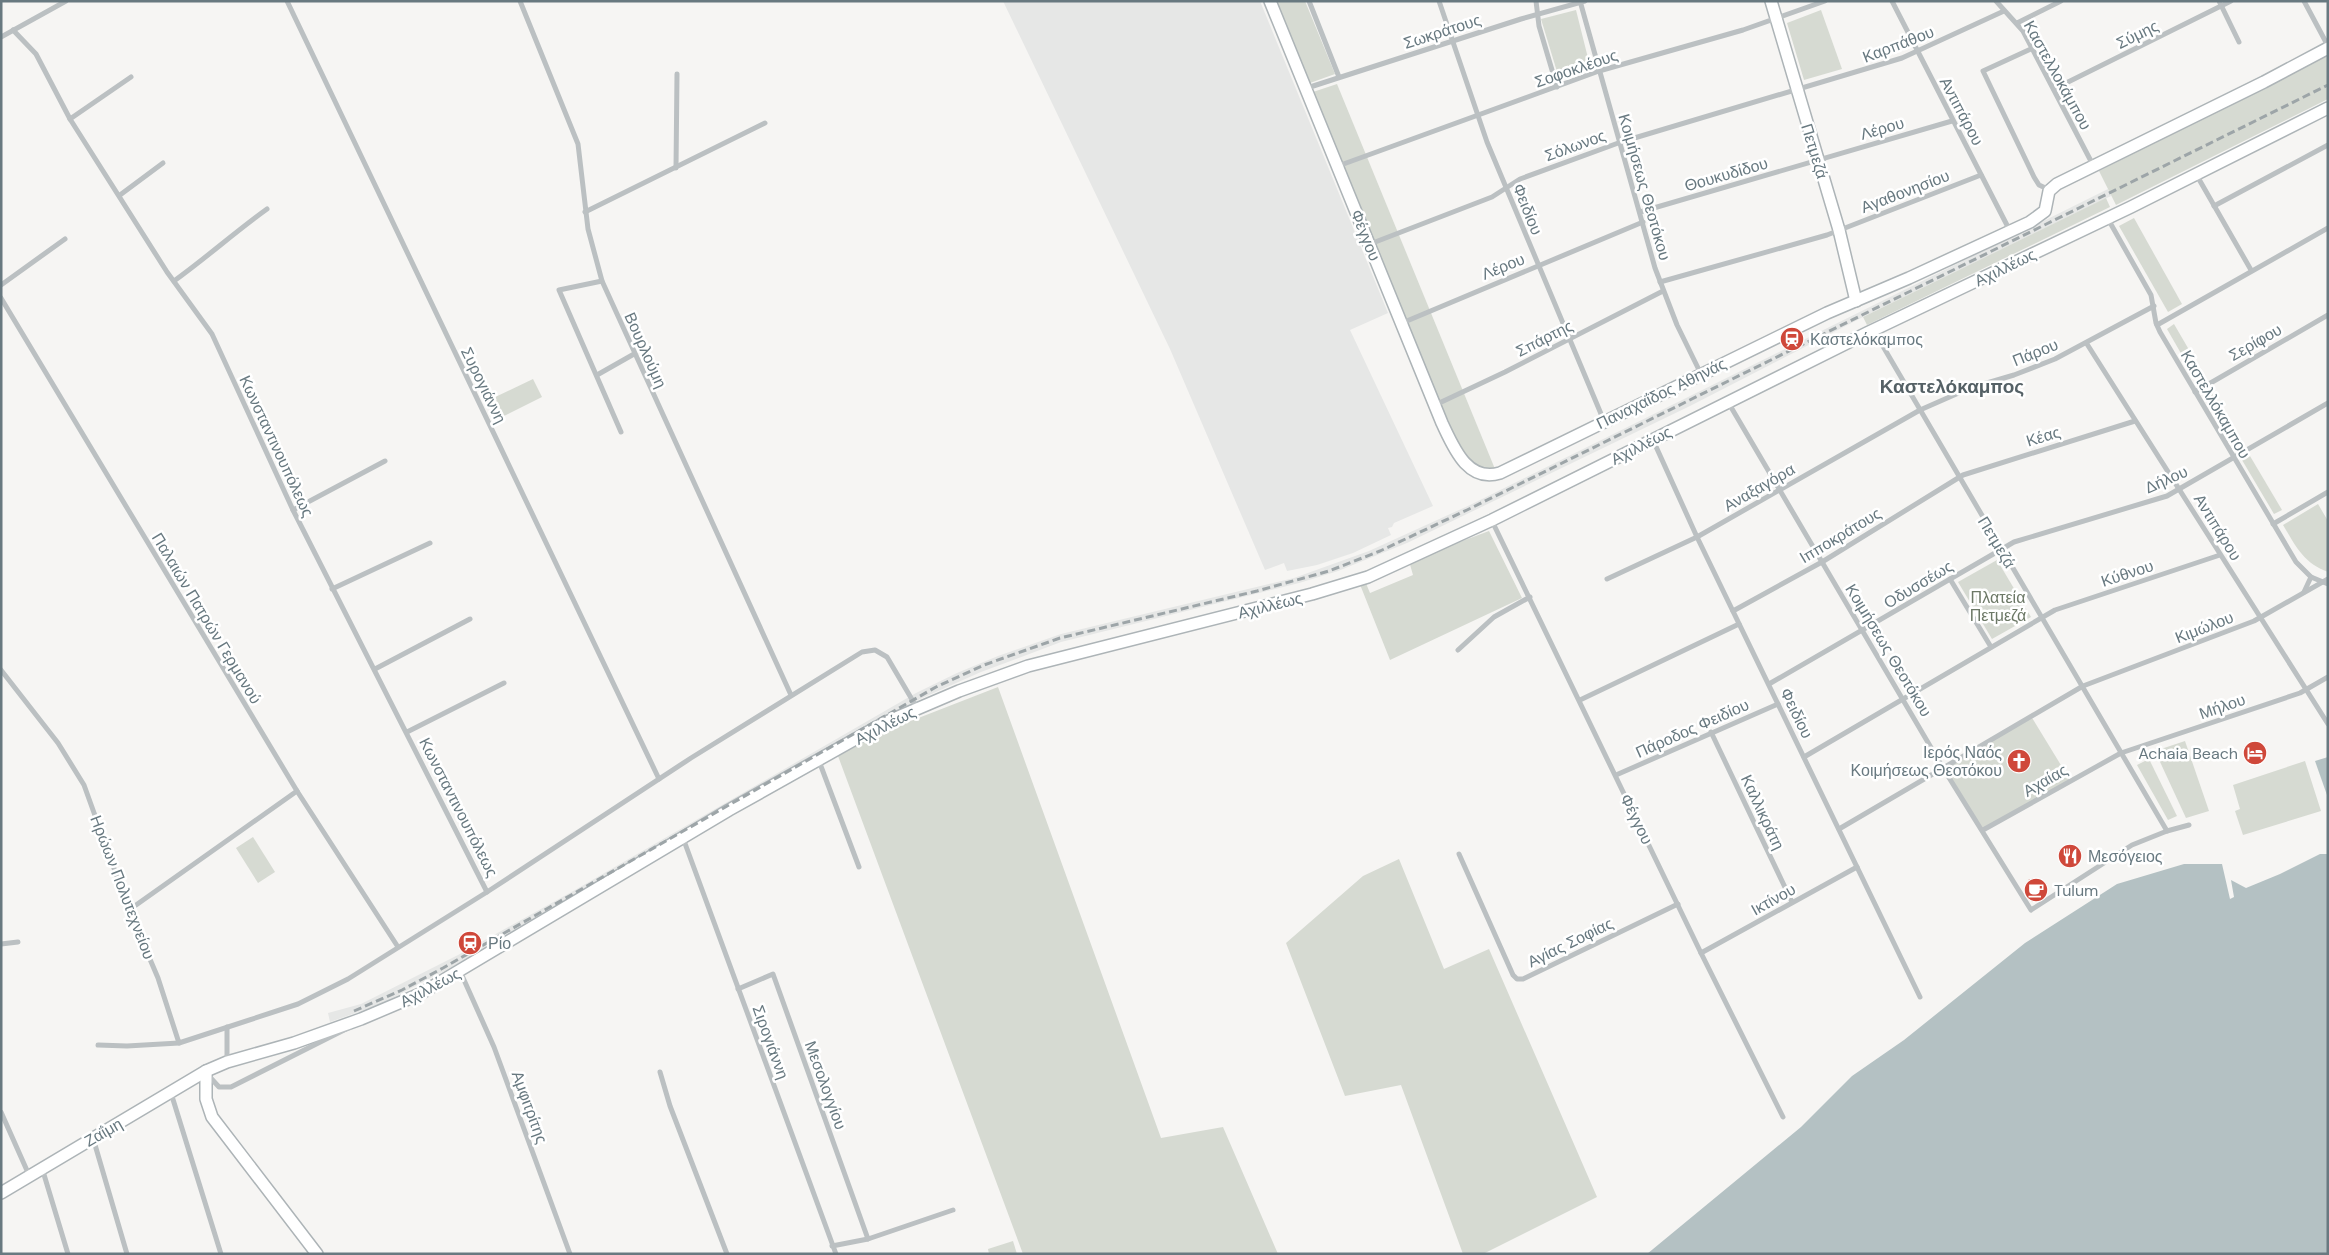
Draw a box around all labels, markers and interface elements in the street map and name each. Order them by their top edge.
street label: Σωκράτους [1401,9,1484,54]
street label: Σύμης [2113,15,2162,54]
street label: Καστελλοκάμπου [2019,17,2096,134]
street label: Καρπάθου [1859,21,1937,68]
street label: Σοφοκλέους [1532,44,1621,92]
street label: Αντιπάρου [1935,73,1988,149]
street label: Κοιμήσεως Θεοτόκου [1614,111,1675,263]
street label: Λέρου [1858,112,1906,145]
street label: Πετμεζά [1796,121,1833,181]
street label: Σόλωνος [1542,125,1609,166]
street label: Θουκυδίδου [1682,153,1770,196]
street label: Αγαθονησίου [1858,165,1953,218]
street label: Φειδίου [1508,180,1547,238]
street label: Φέγγου [1346,206,1385,264]
street label: Αχιλλέως [1971,243,2040,291]
street label: Λέρου [1479,248,1528,285]
street label: Βουρλούμη [620,309,672,391]
street label: Σπάρτης [1512,315,1577,362]
street label: Σερίφου [2225,319,2285,366]
station icon: Καστελόκαμπος [1779,326,1805,352]
place label: Καστελόκαμπος [1810,329,1923,350]
street label: Πάρου [2009,334,2061,371]
street label: Συρογιάννη [456,344,511,427]
street label: Καστελλόκαμπου [2176,346,2255,462]
street label: Παναχαΐδος Αθηνάς [1593,353,1730,434]
street label: Κωνσταντινουπόλεως [234,372,319,521]
district label: Καστελόκαμπος [1880,374,2024,399]
street label: Αχιλλέως [1607,421,1676,470]
street label: Κέας [2023,421,2063,452]
street label: Αναξαγόρα [1720,459,1799,516]
street label: Δήλου [2141,461,2191,498]
street label: Αντιπάρου [2189,490,2246,564]
street label: Ιπποκράτους [1795,503,1885,568]
street label: Πετμεζά [1973,513,2020,572]
street label: Παλαιών Πατρών Γερμανού [147,529,266,708]
street label: Οδυσσέως [1880,555,1957,613]
street label: Κύθνου [2098,555,2156,592]
street label: Κοιμήσεως Θεοτόκου [1841,580,1937,721]
street label: Αχιλλέως [1236,587,1305,624]
park label: Πλατεία Πετμεζά [1970,587,2026,626]
street label: Κιμώλου [2172,607,2236,648]
street label: Φειδίου [1775,685,1818,742]
street label: Μήλου [2196,689,2248,724]
street label: Πάροδος Φειδίου [1632,694,1752,763]
street label: Αχιλλέως [851,701,920,750]
street label: Κωνσταντινουπόλεως [414,734,503,881]
hotel icon: Achaia Beach [2242,740,2268,766]
place label: Ιερός Ναός Κοιμήσεως Θεοτόκου [1851,742,2002,781]
place label: Achaia Beach [2138,743,2238,764]
church icon: Ιερός Ναός Κοιμήσεως Θεοτόκου [2006,748,2032,774]
street label: Αχαίας [2019,759,2072,802]
street label: Καλλικράτη [1736,771,1789,853]
street label: Φέγγου [1615,791,1658,848]
street label: Ηρώων Πολυτεχνείου [85,812,160,962]
restaurant icon: Μεσόγειος [2057,843,2083,869]
place label: Μεσόγειος [2088,846,2163,867]
cafe icon: Tulum [2023,877,2049,903]
street label: Ικτίνου [1747,879,1799,920]
place label: Tulum [2054,880,2098,901]
street label: Αγίας Σοφίας [1524,913,1617,972]
station icon: Ρίο [457,930,483,956]
place label: Ρίο [488,933,511,954]
street label: Αχιλλέως [396,963,464,1012]
street label: Σιρογιάννη [747,1002,794,1082]
street label: Μεσολογγίου [800,1038,851,1132]
street label: Αμφιτρίτης [507,1068,552,1147]
street label: Ζαΐμη [80,1113,126,1152]

